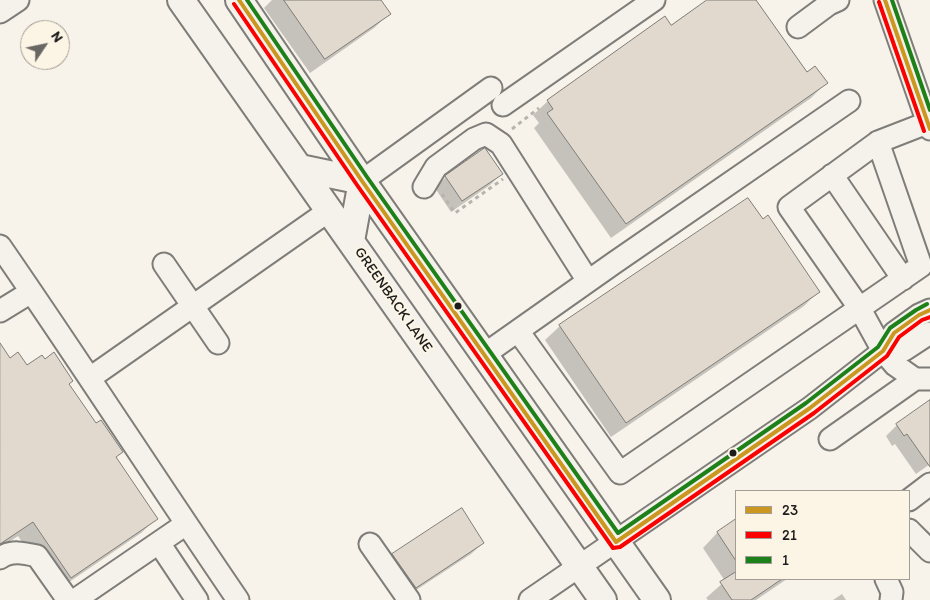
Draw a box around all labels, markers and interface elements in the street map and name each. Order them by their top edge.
north arrow [20,20,70,70]
text: N [47,28,67,46]
street label: GREENBACK LANE [350,244,436,356]
unlabelled marker [453,301,463,311]
unlabelled marker [728,448,738,458]
legend [735,490,910,580]
text: 23 [782,501,798,519]
text: 21 [782,526,797,544]
text: 1 [782,551,789,569]

